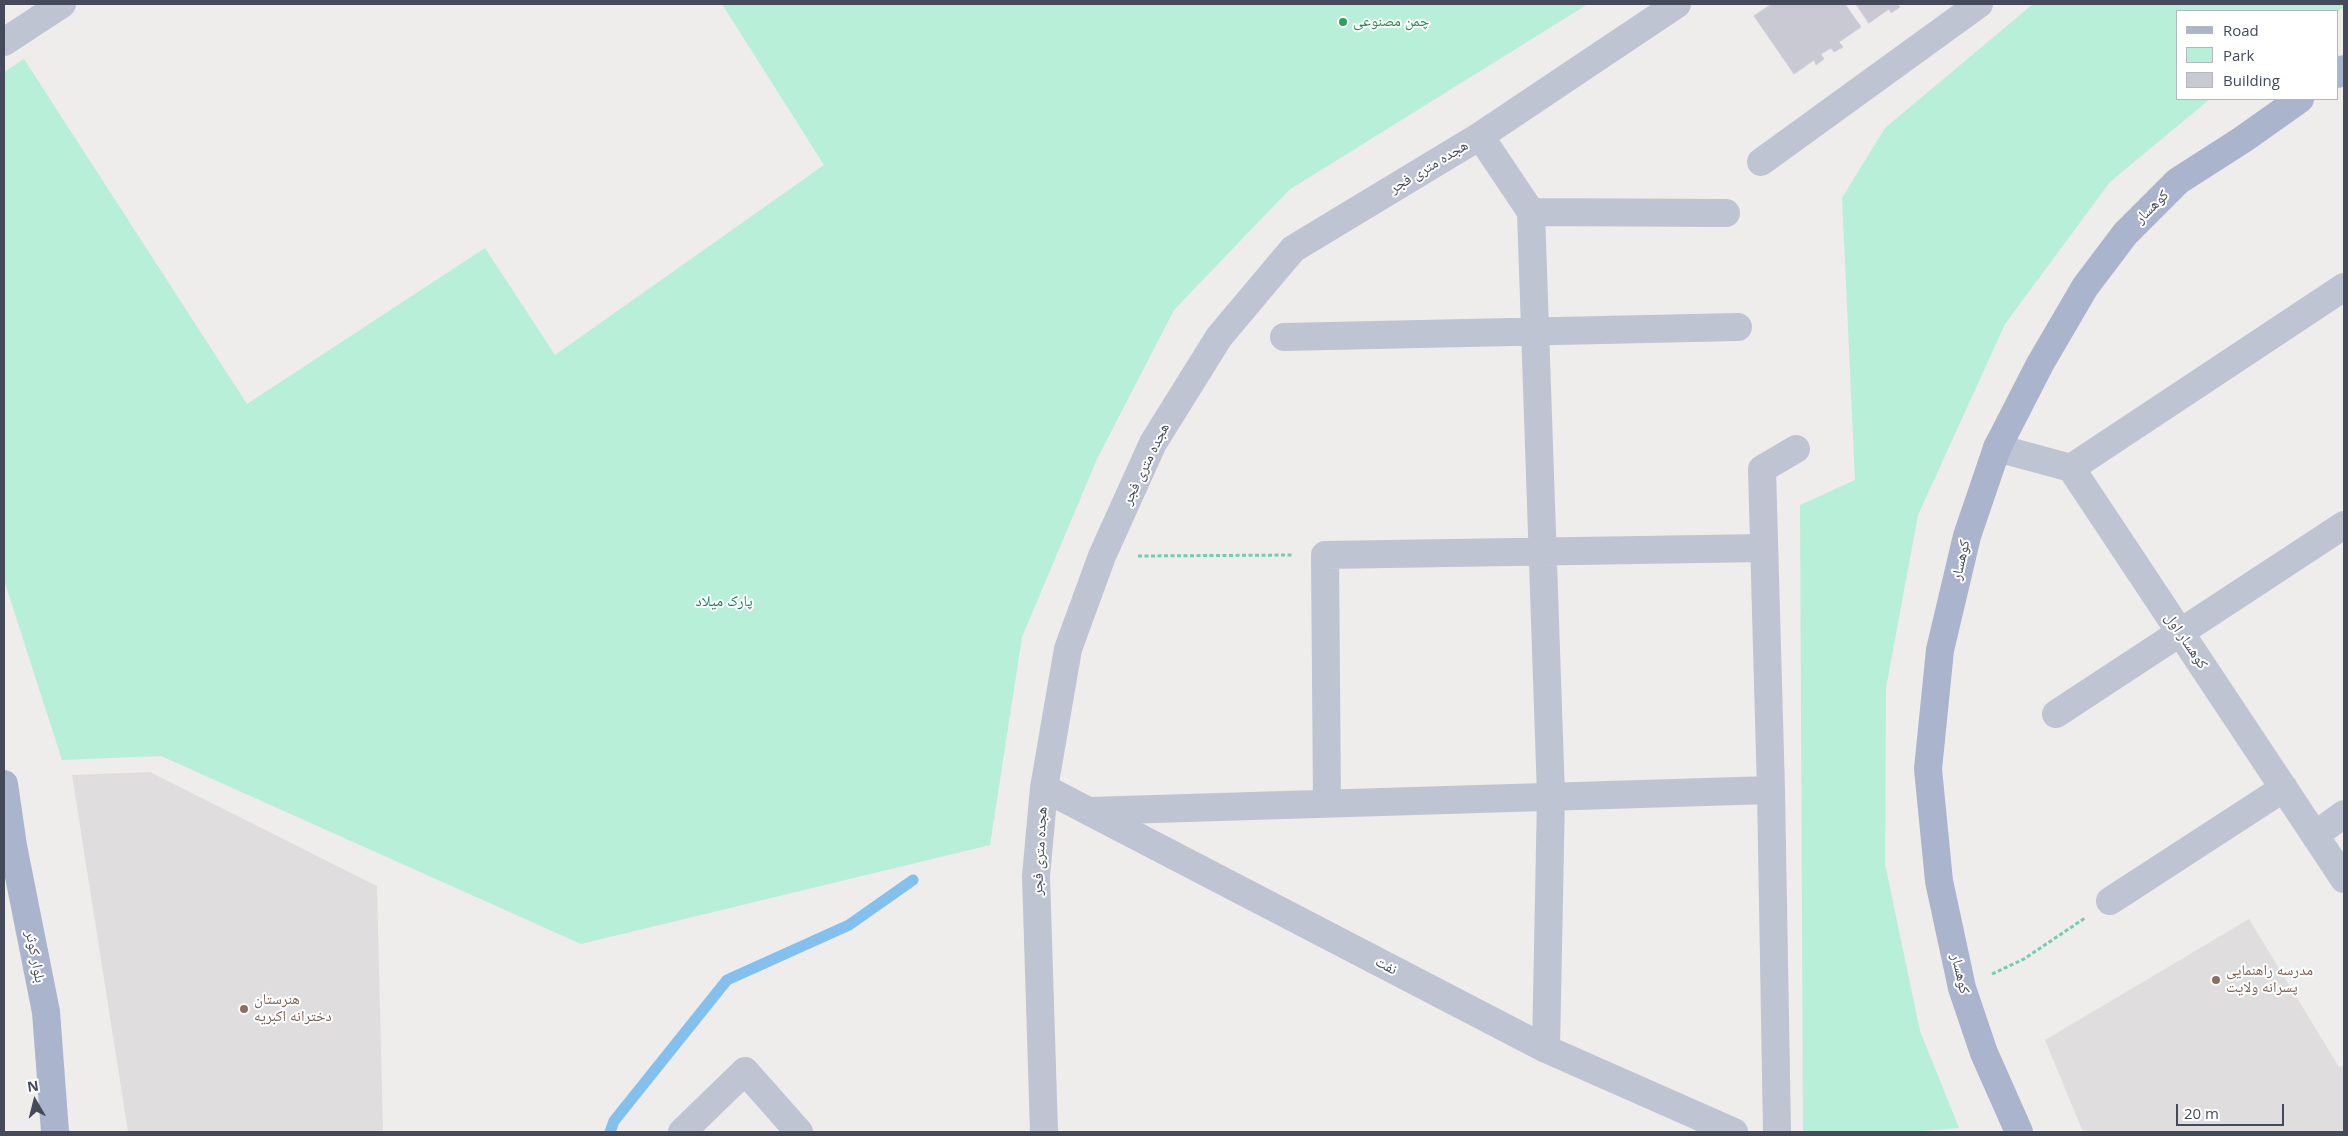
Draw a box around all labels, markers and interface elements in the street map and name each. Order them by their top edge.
legend [2176,10,2338,100]
place label: چمن مصنوعی [1353,13,1429,31]
marker: چمن مصنوعی [1337,16,1349,28]
text: Road [2223,20,2259,40]
text: Park [2223,45,2254,65]
text: Building [2223,70,2280,90]
street label: هجده متری فجر [1386,136,1472,198]
street label: کوهسار [2131,186,2173,228]
street label: هجده متری فجر [1119,420,1173,508]
street label: کوهسار [1948,538,1974,582]
park label: پارک میلاد [695,593,753,611]
street label: کوهسار اول [2161,610,2211,672]
street label: هجده متری فجر [1029,806,1051,896]
street label: بلوار کوثر [21,930,49,984]
street label: کوهسار [1947,952,1973,996]
street label: نفت [1372,953,1400,979]
place label: مدرسه راهنمایی پسرانه ولایت [2226,962,2313,997]
marker: مدرسه راهنمایی پسرانه ولایت [2210,974,2222,986]
place label: هنرستان دخترانه اکبریه [254,991,332,1026]
marker: هنرستان دخترانه اکبریه [238,1003,250,1015]
text: N [26,1075,40,1096]
north arrow [10,1076,60,1126]
scale bar [2178,1094,2286,1126]
text: 20 m [2184,1103,2219,1123]

